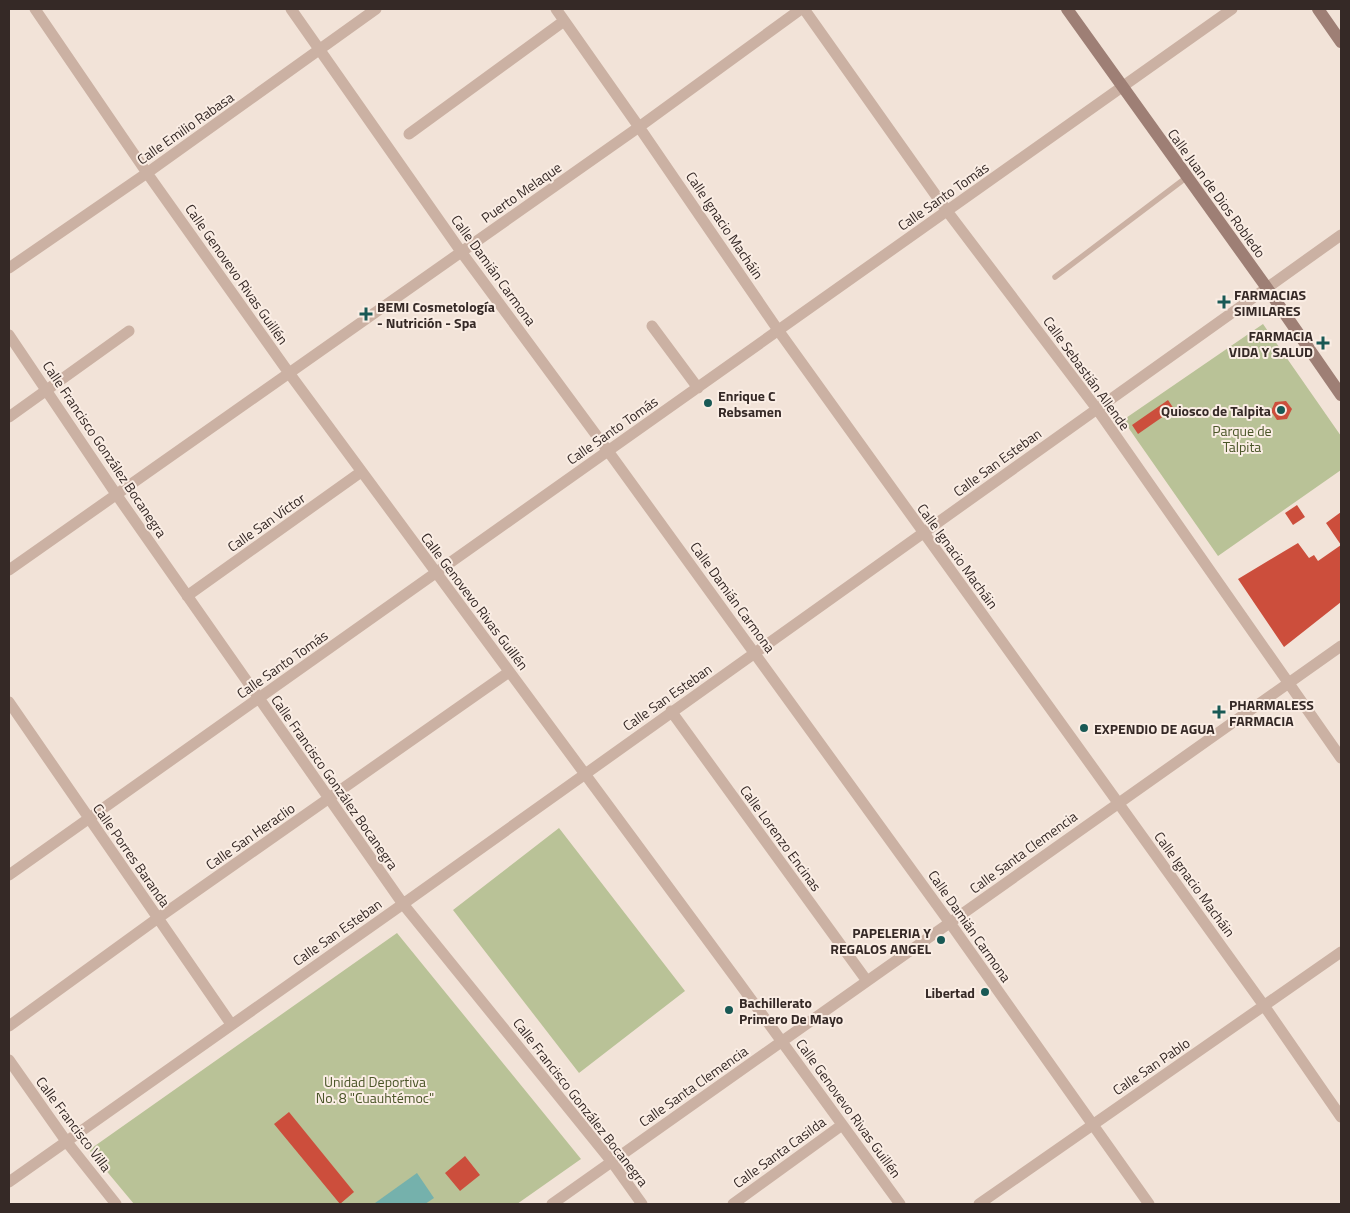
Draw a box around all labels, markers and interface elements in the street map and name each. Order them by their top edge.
street label: Calle Emilio Rabasa [132,87,238,169]
street label: Calle Juan de Dios Robledo [1163,124,1271,262]
street label: Puerto Melaque [477,156,565,228]
street label: Calle Santo Tomás [893,157,993,235]
street label: Calle Ignacio Macháin [681,167,769,283]
street label: Calle Genovevo Rivas Guillén [180,199,294,349]
street label: Calle Damián Carmona [446,210,542,330]
place label: FARMACIAS SIMILARES [1234,284,1306,321]
place label: BEMI Cosmetología - Nutrición - Spa [377,296,495,333]
marker: FARMACIAS SIMILARES [1218,296,1230,308]
marker: BEMI Cosmetología - Nutrición - Spa [359,307,373,321]
street label: Calle Sebastián Allende [1038,312,1136,434]
place label: FARMACIA VIDA Y SALUD [1229,325,1314,362]
marker: FARMACIA VIDA Y SALUD [1317,337,1329,349]
street label: Calle Francisco González Bocanegra [38,356,172,542]
place label: Enrique C Rebsamen [718,385,782,422]
street label: Calle Santo Tomás [562,391,662,469]
marker: Enrique C Rebsamen [702,397,714,409]
place label: Quiosco de Talpita [1161,400,1271,421]
marker: Quiosco de Talpita [1275,404,1287,416]
park label: Parque de Talpita [1212,420,1272,457]
street label: Calle San Esteban [949,423,1045,501]
street label: Calle San Víctor [223,487,309,557]
street label: Calle Ignacio Macháin [912,499,1004,613]
street label: Calle Genovevo Rivas Guillén [416,528,534,674]
street label: Calle Damián Carmona [685,537,781,657]
street label: Calle Santo Tomás [232,625,332,703]
street label: Calle San Esteban [618,658,716,736]
street label: Calle Francisco González Bocanegra [266,690,404,874]
place label: PHARMALESS FARMACIA [1229,694,1314,731]
marker: PHARMALESS FARMACIA [1213,706,1225,718]
place label: EXPENDIO DE AGUA [1094,718,1215,739]
marker: EXPENDIO DE AGUA [1078,722,1090,734]
street label: Calle Lorenzo Encinas [735,781,827,895]
street label: Calle San Heraclio [201,797,299,875]
street label: Calle Porres Baranda [88,799,176,911]
street label: Calle Santa Clemencia [965,806,1081,898]
street label: Calle Ignacio Macháin [1149,827,1241,941]
street label: Calle Damián Carmona [923,866,1017,986]
street label: Calle San Esteban [288,893,386,971]
place label: PAPELERIA Y REGALOS ANGEL [830,922,931,959]
marker: PAPELERIA Y REGALOS ANGEL [935,934,947,946]
place label: Libertad [925,982,975,1003]
marker: Libertad [979,986,991,998]
place label: Bachillerato Primero De Mayo [739,992,843,1029]
marker: Bachillerato Primero De Mayo [723,1004,735,1016]
street label: Calle Francisco González Bocanegra [508,1013,654,1191]
street label: Calle San Pablo [1108,1032,1194,1100]
street label: Calle Genovevo Rivas Guillén [791,1034,907,1182]
street label: Calle Santa Clemencia [634,1040,752,1132]
park label: Unidad Deportiva No. 8 "Cuauhtémoc" [316,1071,434,1108]
street label: Calle Francisco Villa [31,1072,117,1176]
street label: Calle Santa Casilda [728,1111,830,1193]

